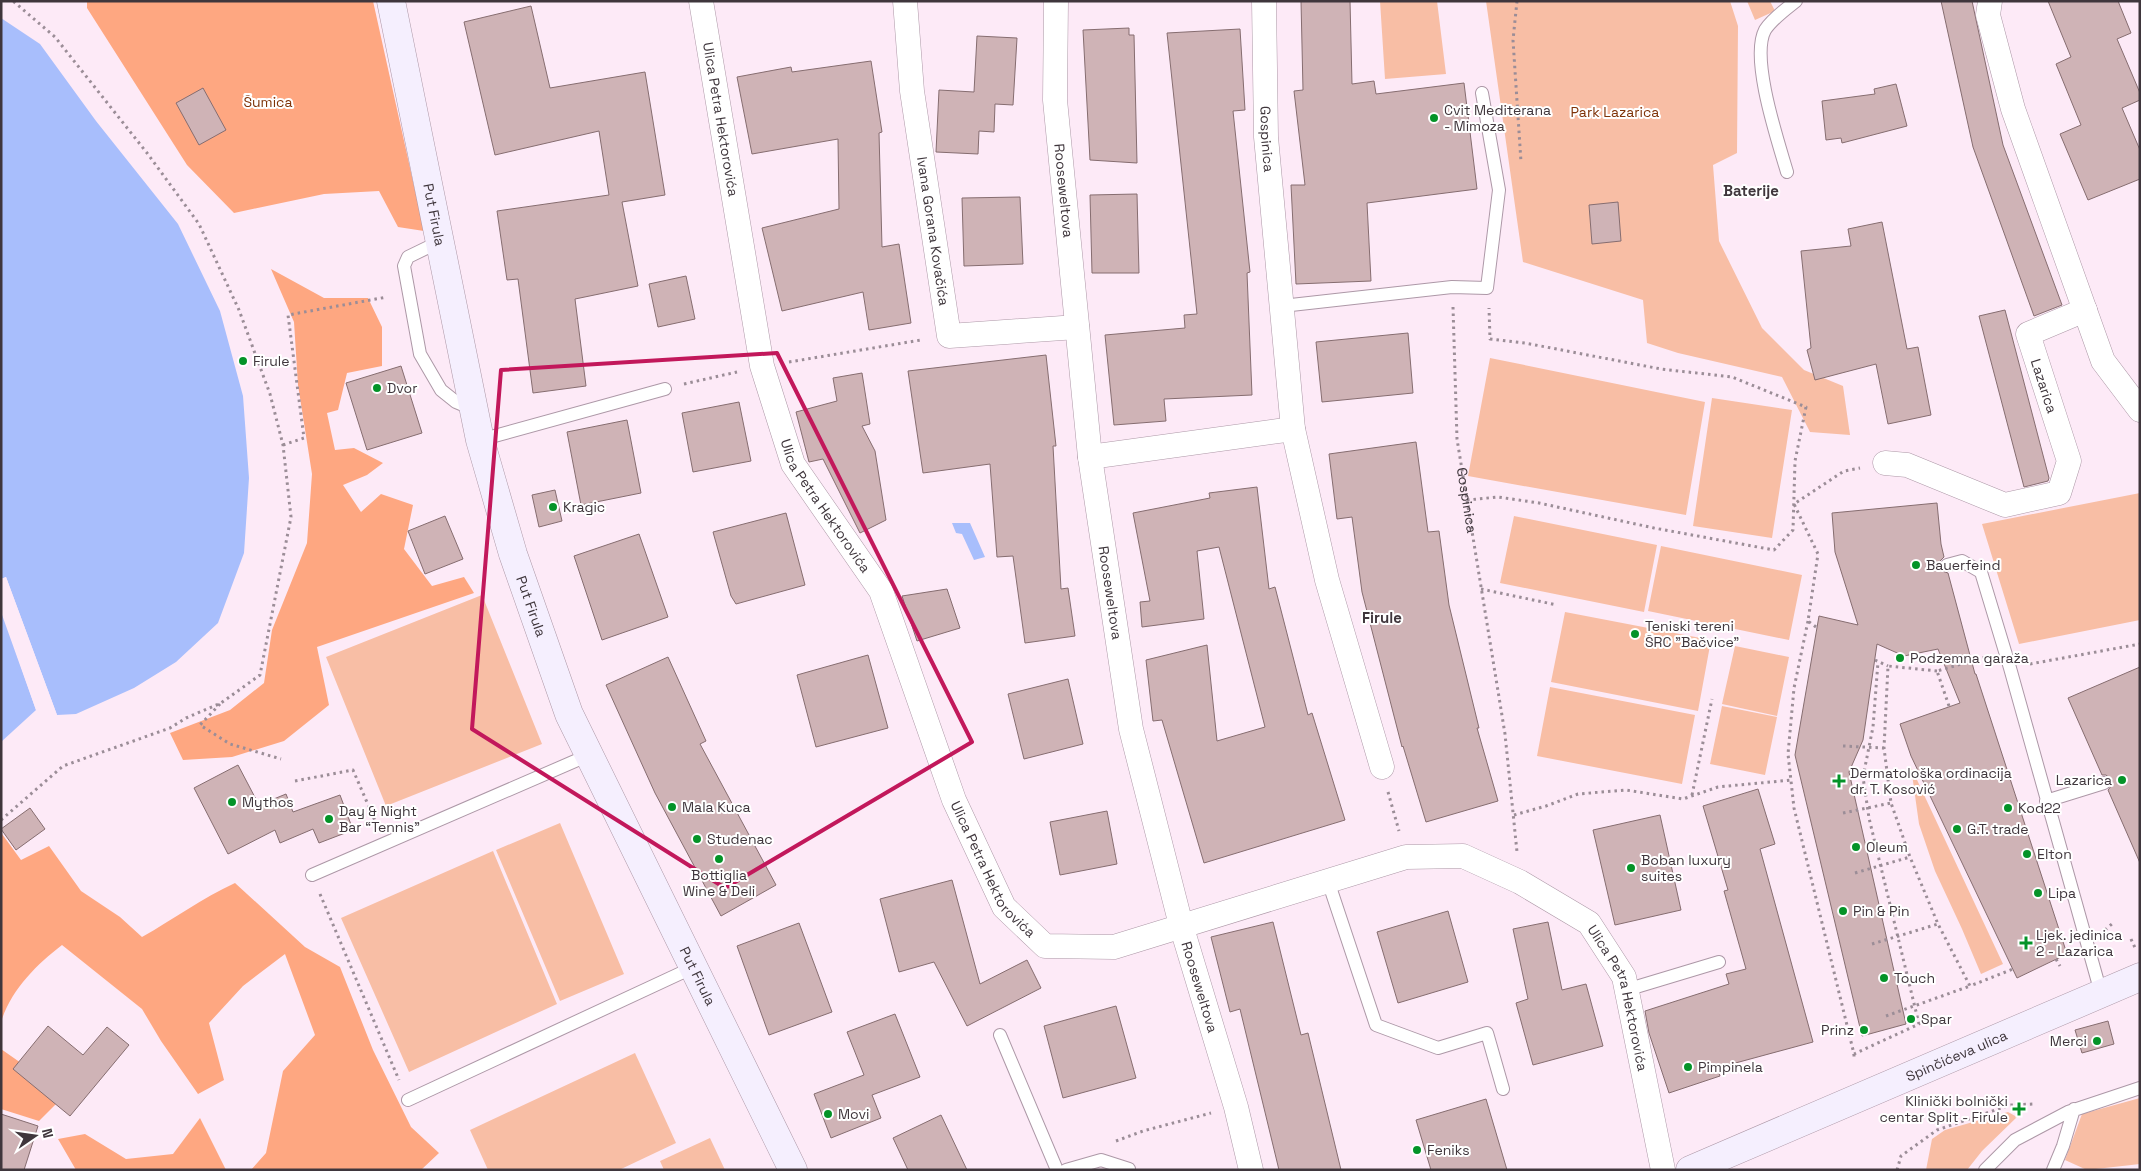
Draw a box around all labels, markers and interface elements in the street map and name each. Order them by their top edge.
street label: Ulica Petra Hektorovića [699,41,743,198]
park label: Šumica [243,93,293,111]
place label: Cvit Mediterana - Mimoza [1444,101,1551,135]
park label: Park Lazarica [1571,103,1659,121]
street label: Gospinica [1257,106,1278,173]
marker: Cvit Mediterana - Mimoza [1428,112,1440,124]
street label: Rooseweltova [1050,143,1077,238]
street label: Ivana Gorana Kovačića [913,155,953,307]
district label: Baterije [1723,181,1779,200]
street label: Put Firula [419,182,449,248]
place label: Firule [253,352,290,370]
marker: Firule [237,355,249,367]
street label: Lazarica [2027,357,2061,415]
place label: Dvor [387,379,417,397]
marker: Dvor [371,382,383,394]
street label: Ulica Petra Hektorovića [777,436,875,576]
street label: Gospinica [1453,466,1481,534]
place label: Kragic [563,498,605,516]
marker: Kragic [547,501,559,513]
street label: Rooseweltova [1095,545,1126,641]
place label: Bauerfeind [1926,556,2000,574]
marker: Bauerfeind [1910,559,1922,571]
street label: Put Firula [512,573,550,639]
district label: Firule [1362,608,1402,627]
place label: Teniski tereni ŠRC "Bačvice" [1645,617,1739,651]
marker: Teniski tereni ŠRC "Bačvice" [1629,628,1641,640]
place label: Podzemna garaža [1910,649,2029,667]
marker: Podzemna garaža [1894,652,1906,664]
place label: Dermatološka ordinacija dr. T. Kosović [1850,764,2012,798]
place label: Lazarica [2056,771,2112,789]
marker: Dermatološka ordinacija dr. T. Kosović [1832,774,1846,788]
marker: Lazarica [2116,774,2128,786]
place label: Mythos [242,793,294,811]
marker: Mythos [226,796,238,808]
place label: Mala Kuca [682,798,751,816]
street label: Ulica Petra Hektorovića [947,798,1039,941]
place label: Kod22 [2018,799,2061,817]
marker: Mala Kuca [666,801,678,813]
place label: Day & Night Bar “Tennis” [339,802,420,836]
marker: Kod22 [2002,802,2014,814]
marker: Day & Night Bar “Tennis” [323,813,335,825]
place label: G.T. trade [1967,820,2029,838]
marker: G.T. trade [1951,823,1963,835]
place label: Studenac [707,830,773,848]
marker: Studenac [691,833,703,845]
place label: Oleum [1866,838,1908,856]
marker: Oleum [1850,841,1862,853]
place label: Elton [2037,845,2072,863]
marker: Elton [2021,848,2033,860]
place label: Boban luxury suites [1641,851,1731,885]
marker: Bottiglia Wine & Deli [713,853,725,865]
marker: Boban luxury suites [1625,862,1637,874]
place label: Bottiglia Wine & Deli [683,866,755,900]
place label: Lipa [2048,884,2076,902]
marker: Lipa [2032,887,2044,899]
place label: Pin & Pin [1853,902,1910,920]
marker: Pin & Pin [1837,905,1849,917]
street label: Ulica Petra Hektorovića [1584,921,1652,1073]
place label: Ljek. jedinica 2 - Lazarica [2036,926,2122,960]
marker: Ljek. jedinica 2 - Lazarica [2020,937,2032,949]
street label: Rooseweltova [1178,939,1222,1035]
street label: Put Firula [676,944,720,1008]
place label: Touch [1894,969,1935,987]
marker: Touch [1878,972,1890,984]
place label: Spar [1921,1010,1952,1028]
marker: Spar [1905,1013,1917,1025]
place label: Prinz [1821,1021,1854,1039]
marker: Prinz [1858,1024,1870,1036]
street label: Spinčićeva ulica [1903,1026,2010,1085]
place label: Merci [2050,1032,2087,1050]
marker: Merci [2091,1035,2103,1047]
place label: Pimpinela [1698,1058,1763,1076]
marker: Pimpinela [1682,1061,1694,1073]
place label: Klinički bolnički centar Split - Firule [1879,1092,2008,1126]
marker: Klinički bolnički centar Split - Firule [2012,1102,2026,1116]
place label: Movi [838,1105,869,1123]
marker: Movi [822,1108,834,1120]
north arrow [10,1111,60,1161]
text: N [38,1126,57,1140]
place label: Feniks [1427,1141,1470,1159]
marker: Feniks [1411,1144,1423,1156]

